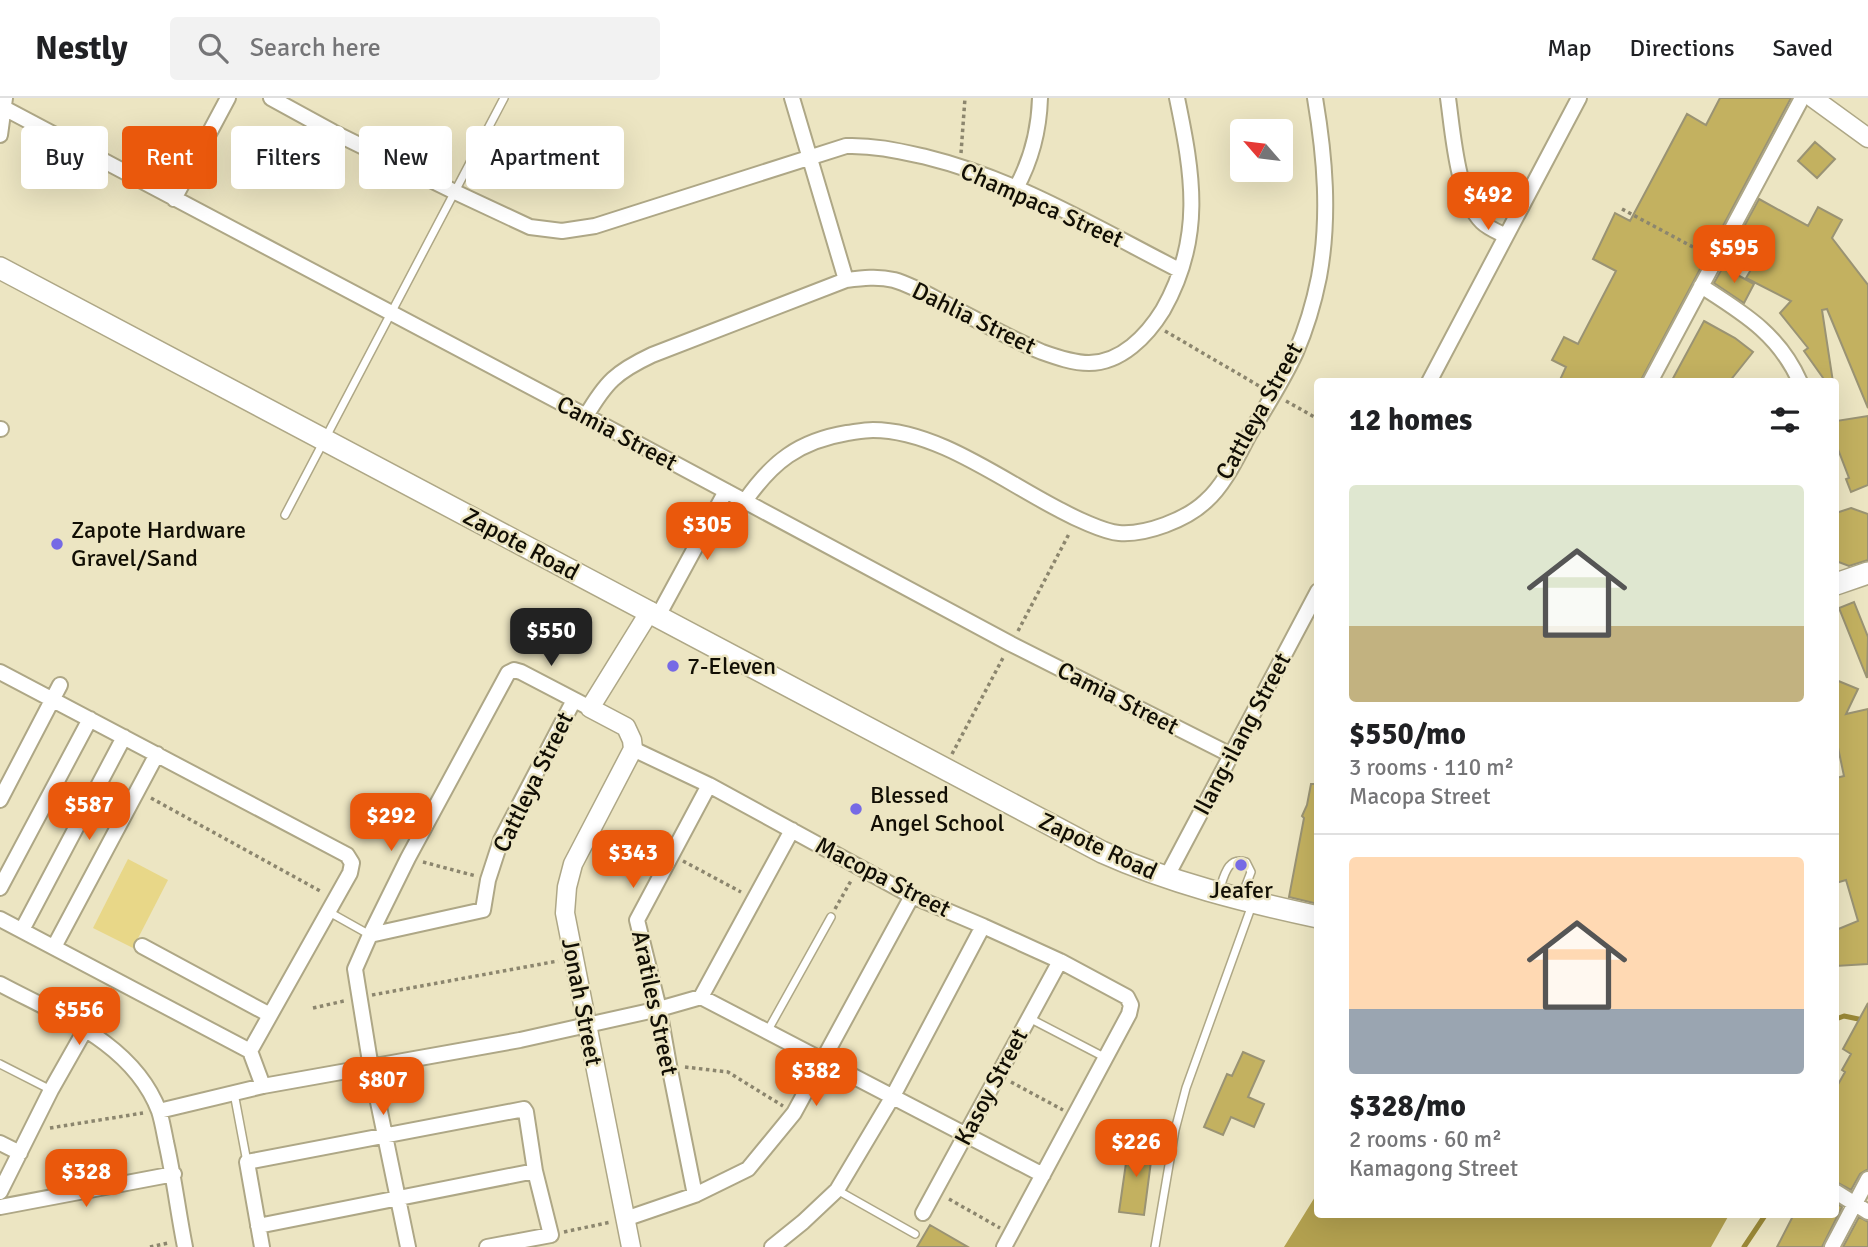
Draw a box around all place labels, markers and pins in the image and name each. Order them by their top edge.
pin: $492 [1447,172,1529,232]
pin: $595 [1693,226,1775,285]
pin: $305 [666,503,748,562]
place label: Zapote Hardware Gravel/Sand [71,515,246,573]
marker: Zapote Hardware Gravel/Sand [49,536,65,552]
pin: $550 [510,608,592,668]
place label: 7-Eleven [687,651,776,681]
marker: 7-Eleven [665,658,681,674]
place label: Blessed Angel School [870,780,1005,838]
pin: $587 [48,782,130,842]
pin: $292 [350,794,432,853]
marker: Blessed Angel School [848,801,864,817]
pin: $343 [592,830,674,890]
marker: Jeafer [1233,857,1249,873]
place label: Jeafer [1209,875,1273,905]
pin: $556 [38,988,120,1047]
pin: $382 [775,1048,857,1108]
pin: $807 [342,1058,424,1117]
pin: $226 [1095,1119,1177,1179]
pin: $328 [45,1150,127,1209]

